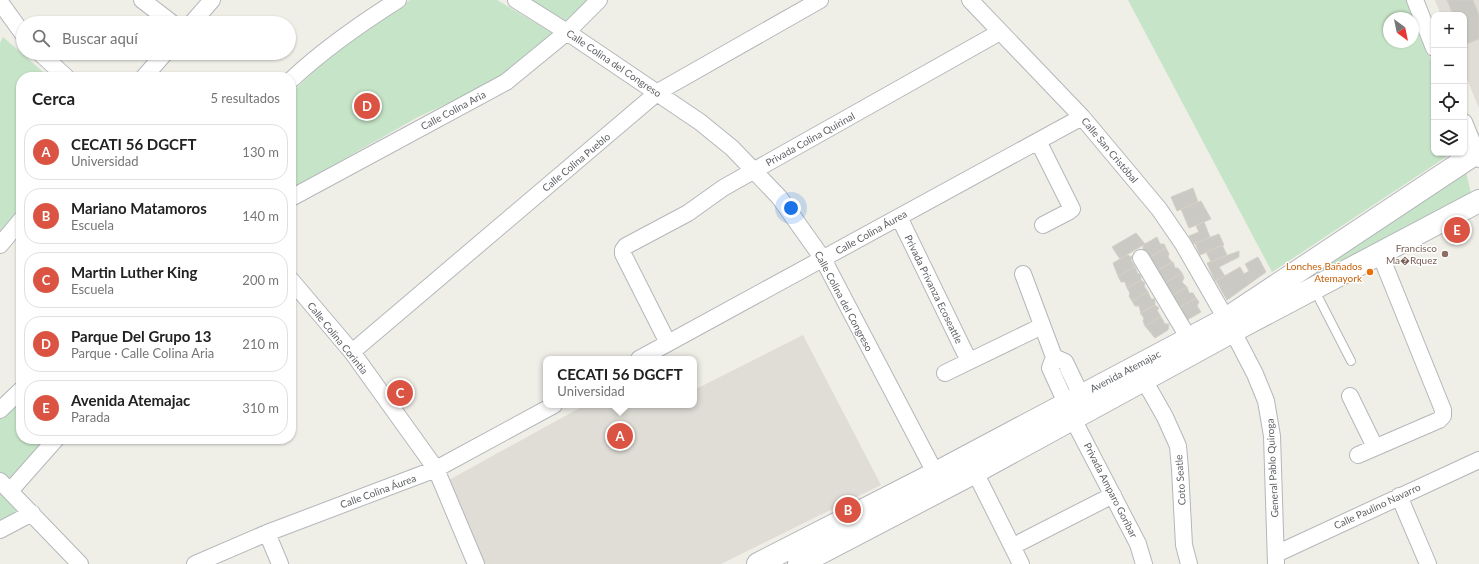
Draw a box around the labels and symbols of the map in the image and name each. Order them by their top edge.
north arrow [1383,12,1419,48]
street label: Calle Colina del Congreso [564,27,664,99]
street label: Calle Colina Aria [419,88,488,132]
pin: D [354,91,380,121]
street label: Privada Colina Quirinal [763,109,857,169]
street label: Calle San Cristóbal [1079,115,1141,185]
street label: Calle Colina Pueblo [540,130,613,194]
your location [781,198,801,218]
street label: Calle Colina Áurea [833,207,909,257]
pin: E [1444,215,1470,245]
street label: Privada Privanza Ecoseattle [902,233,966,345]
place label: Francisco Ma�Rquez [1386,242,1437,266]
street label: Calle Colina del Congreso [812,249,876,353]
marker: Francisco Ma�Rquez [1440,249,1450,259]
place label: Lonches Bañados Atemayork [1286,260,1363,284]
marker: Lonches Bañados Atemayork [1365,267,1375,277]
street label: Calle Colina Corintia [305,300,371,376]
street label: Avenida Atemajac [1088,347,1162,395]
pin: C [387,378,413,408]
street label: General Pablo Quiroga [1263,418,1281,518]
pin: A [607,421,633,451]
street label: Privada Amparo Goribar [1082,440,1140,540]
street label: Coto Seatle [1172,454,1188,506]
street label: Calle Colina Áurea [338,472,418,510]
street label: Calle Paulino Navarro [1332,481,1423,531]
pin: B [835,495,861,525]

